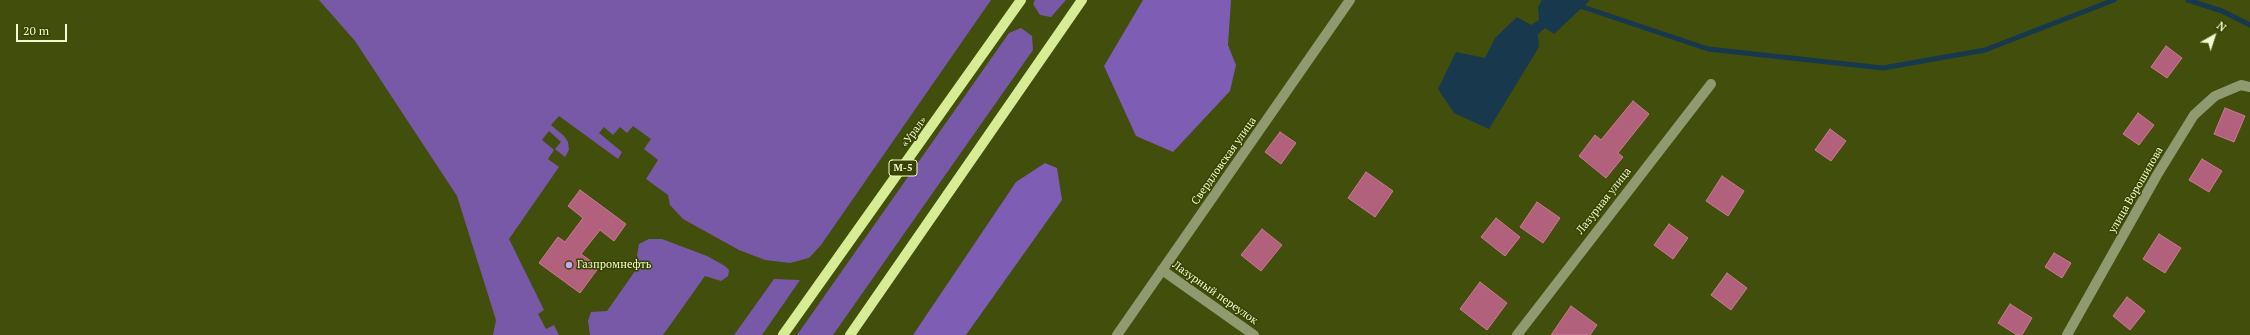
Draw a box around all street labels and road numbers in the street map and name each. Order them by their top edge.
street label: «Урал» [898,114,930,150]
street label: Свердловская улица [1189,115,1259,207]
street label: улица Ворошилова [2106,145,2166,235]
road number: М-5 [889,160,917,176]
street label: Лазурная улица [1574,165,1634,237]
street label: Лазурный переулок [1170,259,1260,327]

